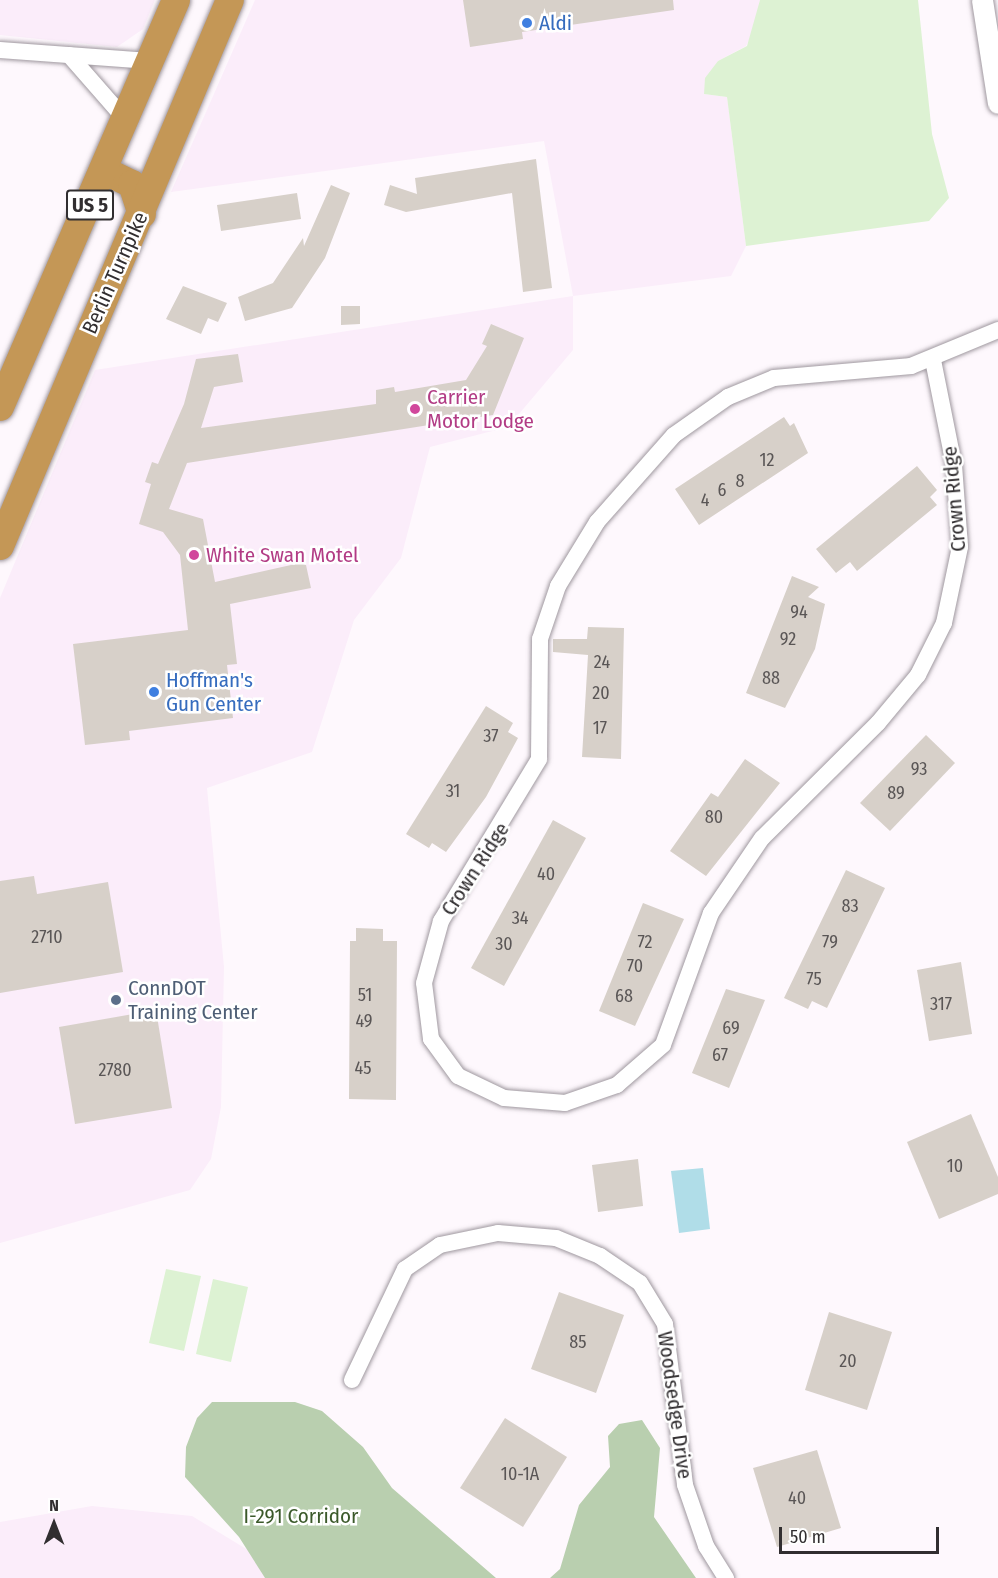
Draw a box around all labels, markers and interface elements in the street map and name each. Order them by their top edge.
place label: Aldi [539,10,572,36]
marker: Aldi [520,16,534,30]
road number: US 5 [66,188,114,222]
street label: Berlin Turnpike [77,208,153,338]
place label: Carrier Motor Lodge [427,384,534,434]
marker: Carrier Motor Lodge [408,402,422,416]
street label: Crown Ridge [937,445,971,553]
house number: 12 [760,449,774,471]
house number: 8 [736,470,744,492]
house number: 6 [718,479,726,501]
house number: 4 [701,489,709,511]
place label: White Swan Motel [206,542,359,568]
marker: White Swan Motel [187,548,201,562]
house number: 94 [790,601,808,623]
house number: 92 [780,628,796,650]
house number: 24 [594,651,610,673]
place label: Hoffman's Gun Center [166,667,261,717]
house number: 88 [762,667,780,689]
house number: 20 [592,682,610,704]
marker: Hoffman's Gun Center [147,685,161,699]
house number: 17 [593,717,607,739]
house number: 37 [483,725,499,747]
house number: 93 [911,758,927,780]
house number: 31 [446,780,460,802]
house number: 89 [887,782,905,804]
house number: 80 [705,806,723,828]
street label: Crown Ridge [436,818,514,920]
house number: 40 [537,863,555,885]
house number: 83 [841,895,859,917]
house number: 34 [512,907,528,929]
house number: 2710 [31,926,63,948]
house number: 72 [637,931,653,953]
house number: 79 [822,931,838,953]
house number: 30 [495,933,513,955]
house number: 70 [627,955,643,977]
house number: 75 [806,968,822,990]
place label: ConnDOT Training Center [128,975,258,1025]
house number: 51 [358,984,372,1006]
house number: 68 [615,985,633,1007]
marker: ConnDOT Training Center [109,993,123,1007]
house number: 317 [930,993,952,1015]
house number: 49 [355,1010,373,1032]
house number: 69 [722,1017,740,1039]
house number: 67 [712,1044,728,1066]
house number: 45 [355,1057,371,1079]
house number: 2780 [98,1059,132,1081]
house number: 10 [947,1155,963,1177]
street label: Woodsedge Drive [652,1330,698,1480]
house number: 85 [569,1331,587,1353]
house number: 20 [839,1350,857,1372]
house number: 10-1A [501,1463,539,1485]
house number: 40 [788,1487,806,1509]
north arrow [24,1494,84,1554]
text: N [49,1496,59,1515]
park label: I-291 Corridor [244,1503,358,1529]
scale bar [782,1515,942,1553]
text: 50 m [790,1526,826,1548]

